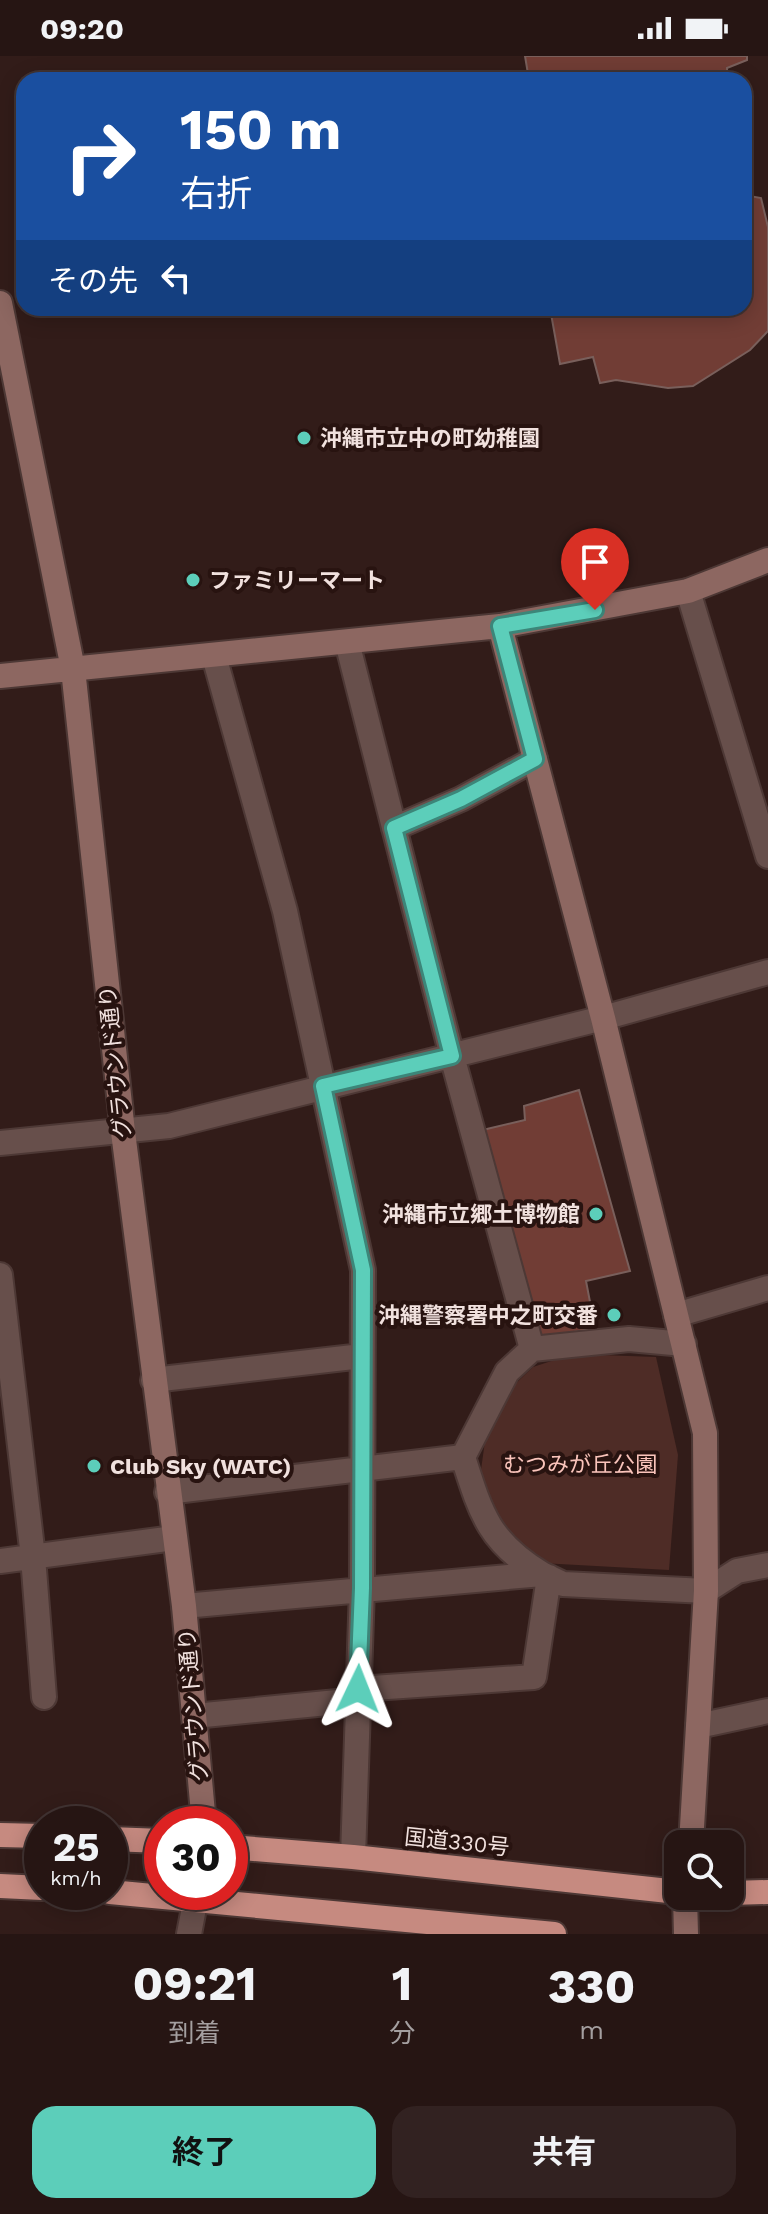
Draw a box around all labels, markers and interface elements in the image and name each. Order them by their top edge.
text: 09:20 [40,11,124,46]
text: 150 m [180,97,342,163]
icon: right [48,104,152,208]
text: 右折 [180,173,252,215]
icon: left [154,256,198,300]
text: その先 [48,263,138,298]
place label: 沖縄市立中の町幼稚園 [320,426,540,451]
marker: 沖縄市立中の町幼稚園 [295,429,313,447]
pin [561,528,629,610]
icon: arrive [573,540,617,584]
place label: ファミリーマート [209,568,385,593]
marker: ファミリーマート [184,571,202,589]
street label: グラウンド通り [95,984,135,1140]
place label: 沖縄市立郷土博物館 [382,1202,580,1227]
marker: 沖縄市立郷土博物館 [587,1205,605,1223]
place label: 沖縄警察署中之町交番 [378,1303,598,1328]
marker: 沖縄警察署中之町交番 [605,1306,623,1324]
park label: むつみが丘公園 [503,1452,657,1477]
place label: Club Sky (WATC) [110,1454,291,1479]
marker: Club Sky (WATC) [85,1457,103,1475]
street label: グラウンド通り [174,1627,212,1783]
position arrow [316,1647,400,1731]
speed limit sign: 30 [144,1806,248,1910]
text: 25 [52,1824,100,1871]
street label: 国道330号 [403,1824,511,1860]
map controls [664,1830,744,1910]
button: search [664,1830,744,1910]
text: km/h [50,1866,102,1890]
text: 09:21 [132,1955,257,2012]
text: 1 [392,1955,413,2012]
text: 330 [548,1958,636,2015]
text: m [579,2015,604,2045]
text: 到着 [169,2018,221,2048]
text: 分 [389,2018,415,2048]
button: 終了 [32,2106,376,2198]
button: 共有 [392,2106,736,2198]

